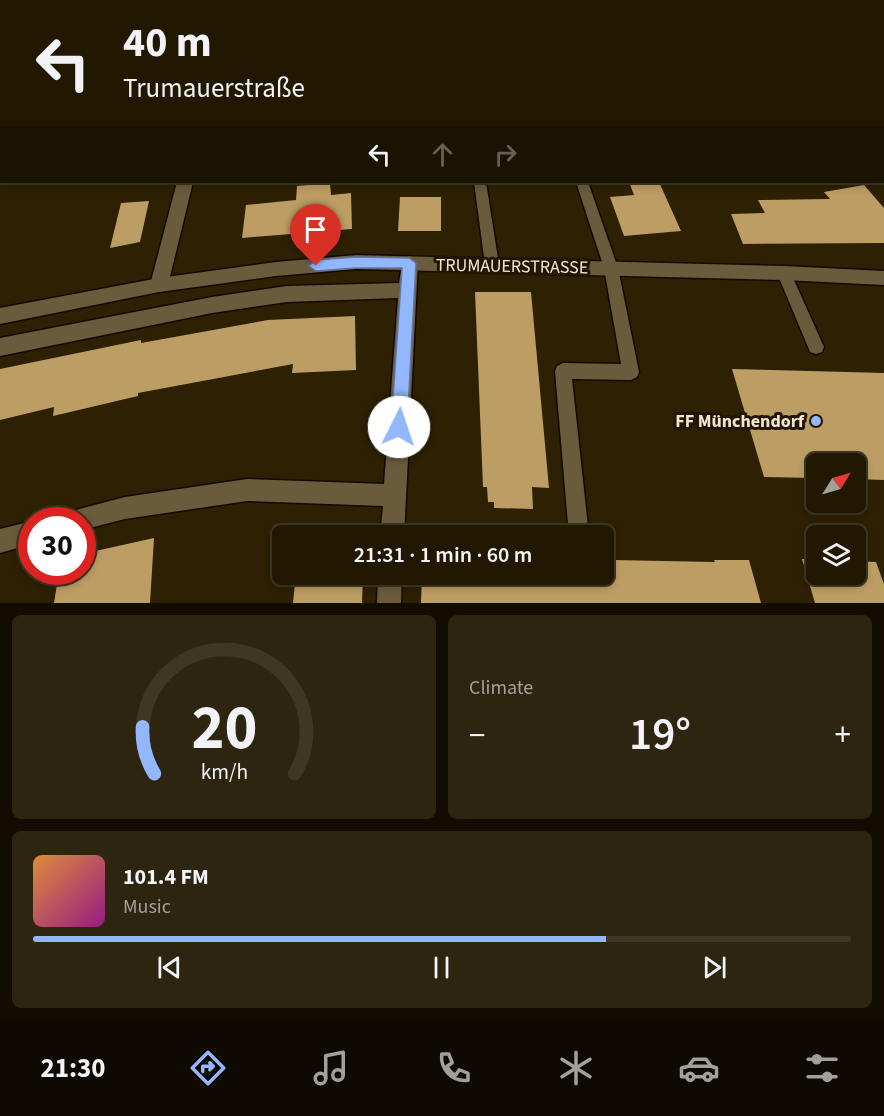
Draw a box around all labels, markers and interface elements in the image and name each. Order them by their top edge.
text: 40 m [123,13,212,73]
icon: left [24,24,102,102]
text: Trumauerstraße [123,69,305,108]
icon: left [363,138,396,171]
icon: ahead [426,138,459,171]
icon: right [489,138,522,171]
pin [290,204,341,266]
icon: arrive [299,213,332,246]
street label: TRUMAUERSTRASSE [436,253,588,280]
position arrow [367,395,431,459]
place label: FF Münchendorf [675,409,805,434]
marker: FF Münchendorf [809,414,823,428]
north arrow [806,453,866,513]
map controls [806,453,866,585]
speed limit sign: 30 [18,507,96,585]
button: layers [806,525,866,585]
text: 21:31 · 1 min · 60 m [354,539,532,571]
text: Climate [469,674,533,702]
text: 20 [191,684,257,773]
text: 19° [629,703,691,767]
text: − [469,712,485,759]
text: + [835,712,851,759]
text: km/h [200,757,248,788]
text: 101.4 FM [123,861,209,893]
text: Music [123,893,171,921]
icon: previous [153,951,186,984]
icon: pause [425,951,458,984]
icon: next [698,951,731,984]
icon: directions [187,1047,229,1089]
icon: music [310,1047,352,1089]
icon: phone [433,1047,475,1089]
icon: climate [555,1047,597,1089]
icon: car [678,1047,720,1089]
icon: filters [801,1047,843,1089]
text: 21:30 [40,1049,106,1088]

